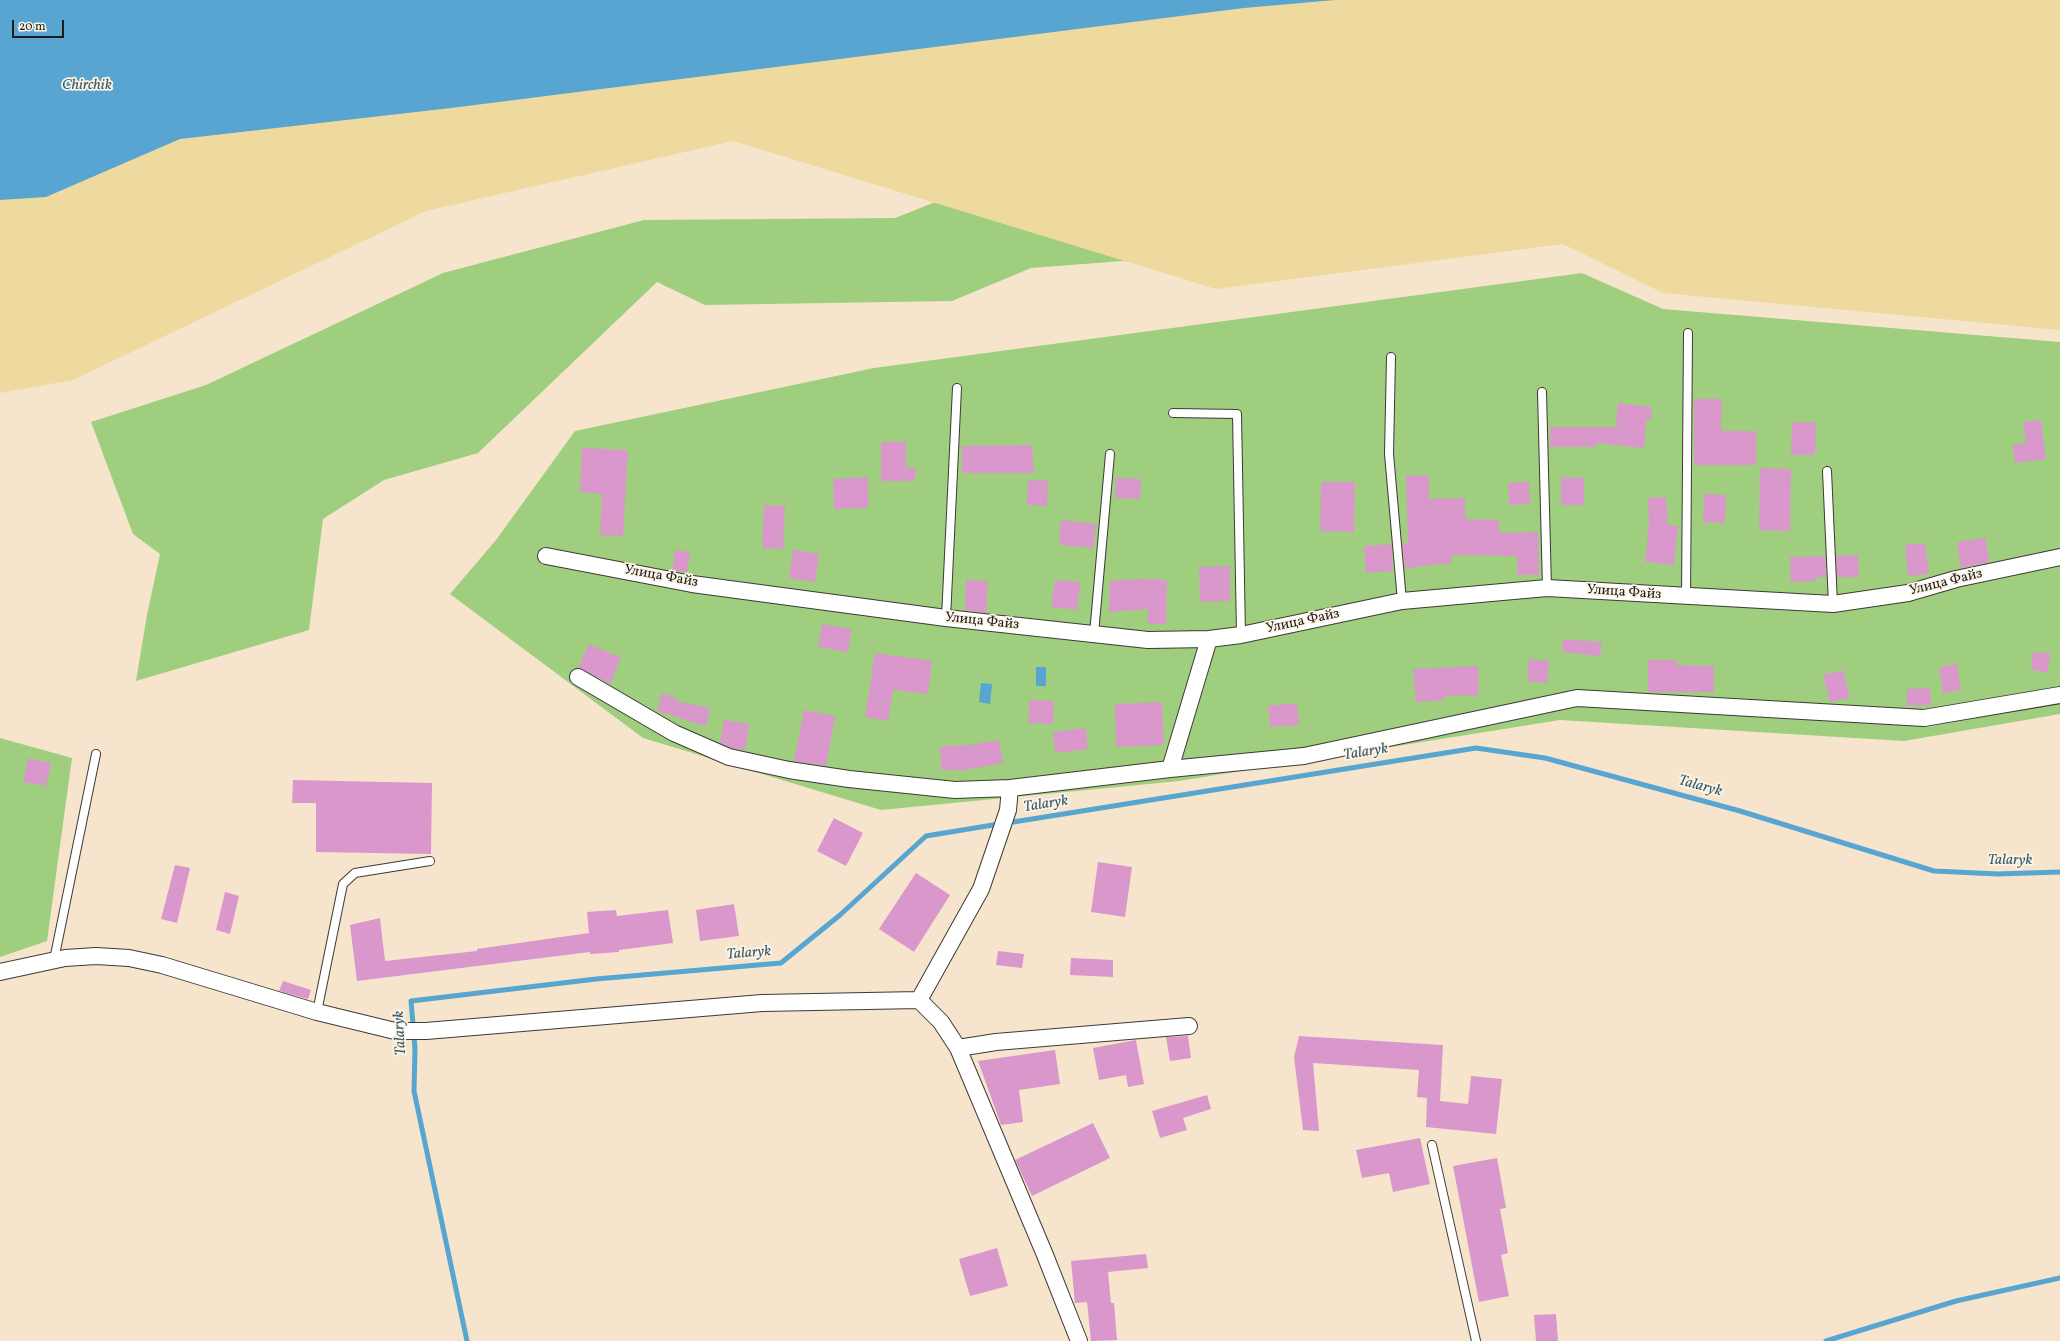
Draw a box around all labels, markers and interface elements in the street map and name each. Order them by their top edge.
scale bar [14,12,66,38]
text: 20 m [19,19,46,35]
water label: Chirchik [62,77,112,95]
street label: Улица Файз [623,562,699,592]
street label: Улица Файз [1908,566,1984,600]
street label: Улица Файз [1586,582,1662,604]
street label: Улица Файз [1265,606,1341,638]
street label: Улица Файз [944,610,1020,634]
water label: Talaryk [1343,741,1389,765]
water label: Talaryk [1676,773,1724,801]
water label: Talaryk [1023,793,1069,817]
water label: Talaryk [1988,852,2032,870]
water label: Talaryk [726,943,772,965]
water label: Talaryk [391,1010,411,1056]

